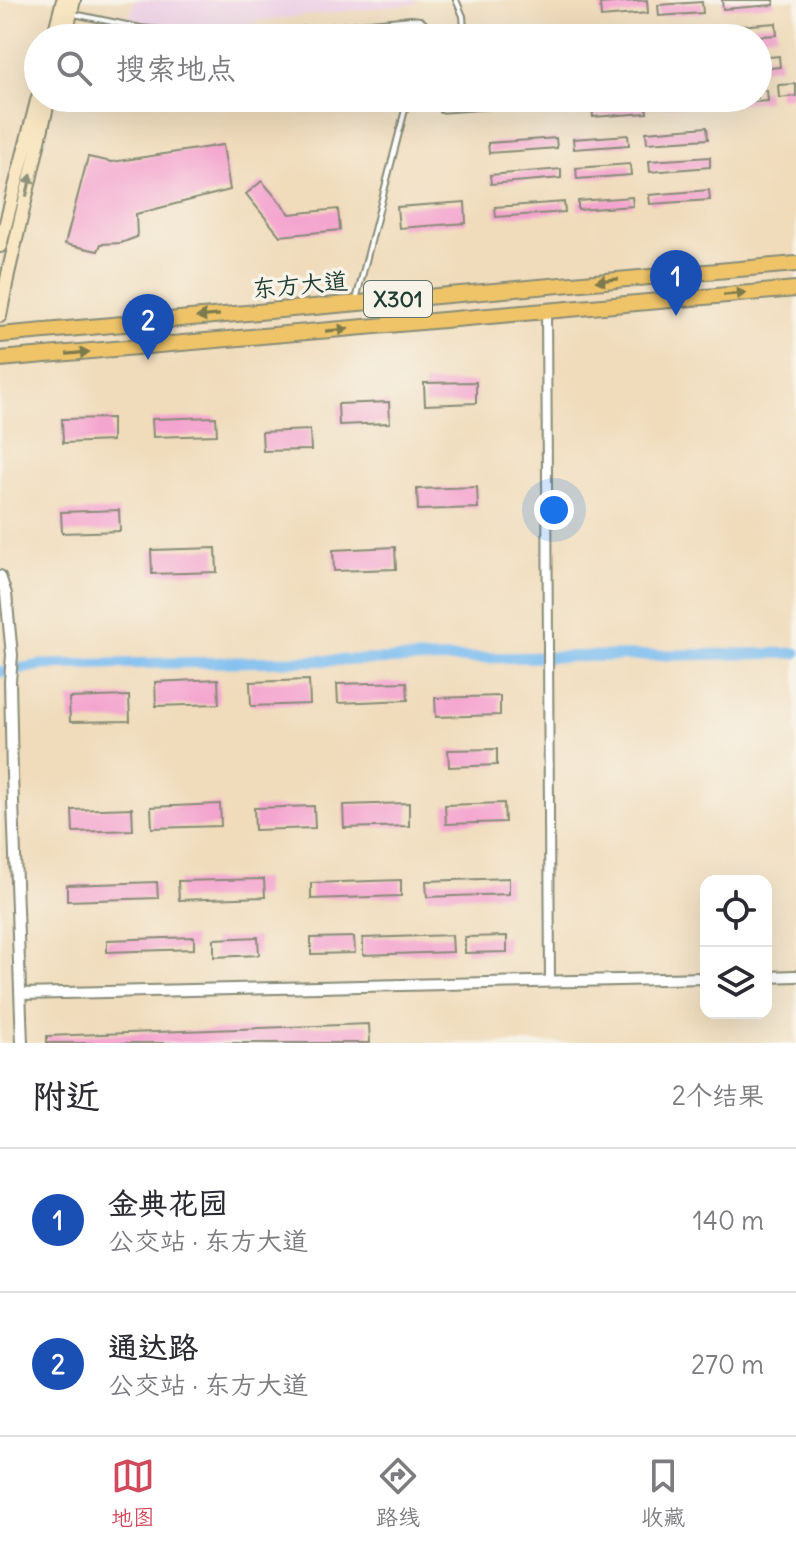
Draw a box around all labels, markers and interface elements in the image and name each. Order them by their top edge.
search box [24,24,772,112]
icon: search [52,46,96,90]
text: 搜索地点 [116,49,236,87]
one-way arrow [23,172,35,197]
pin: 1 [650,250,702,316]
street label: 东方大道 [251,265,349,303]
one-way arrow [594,274,619,287]
road number: X301 [364,281,432,317]
one-way arrow [723,288,748,301]
pin: 2 [122,294,174,360]
one-way arrow [195,309,220,322]
one-way arrow [325,323,350,336]
one-way arrow [66,346,91,359]
your location [534,490,574,530]
map controls [700,875,772,1019]
button: locate [700,875,772,947]
button: layers [700,947,772,1019]
text: 附近 [32,1074,100,1117]
text: 2个结果 [672,1079,764,1112]
text: 金典花园 [108,1184,228,1222]
text: 1 [53,1204,63,1237]
text: 140 m [693,1204,764,1237]
text: 公交站 · 东方大道 [108,1224,308,1257]
text: 通达路 [108,1328,198,1366]
text: 2 [51,1348,65,1381]
text: 270 m [691,1348,764,1381]
text: 公交站 · 东方大道 [108,1368,308,1401]
tab: 地图 [111,1454,155,1531]
tab: 路线 [376,1454,420,1531]
tab: 收藏 [641,1454,685,1531]

